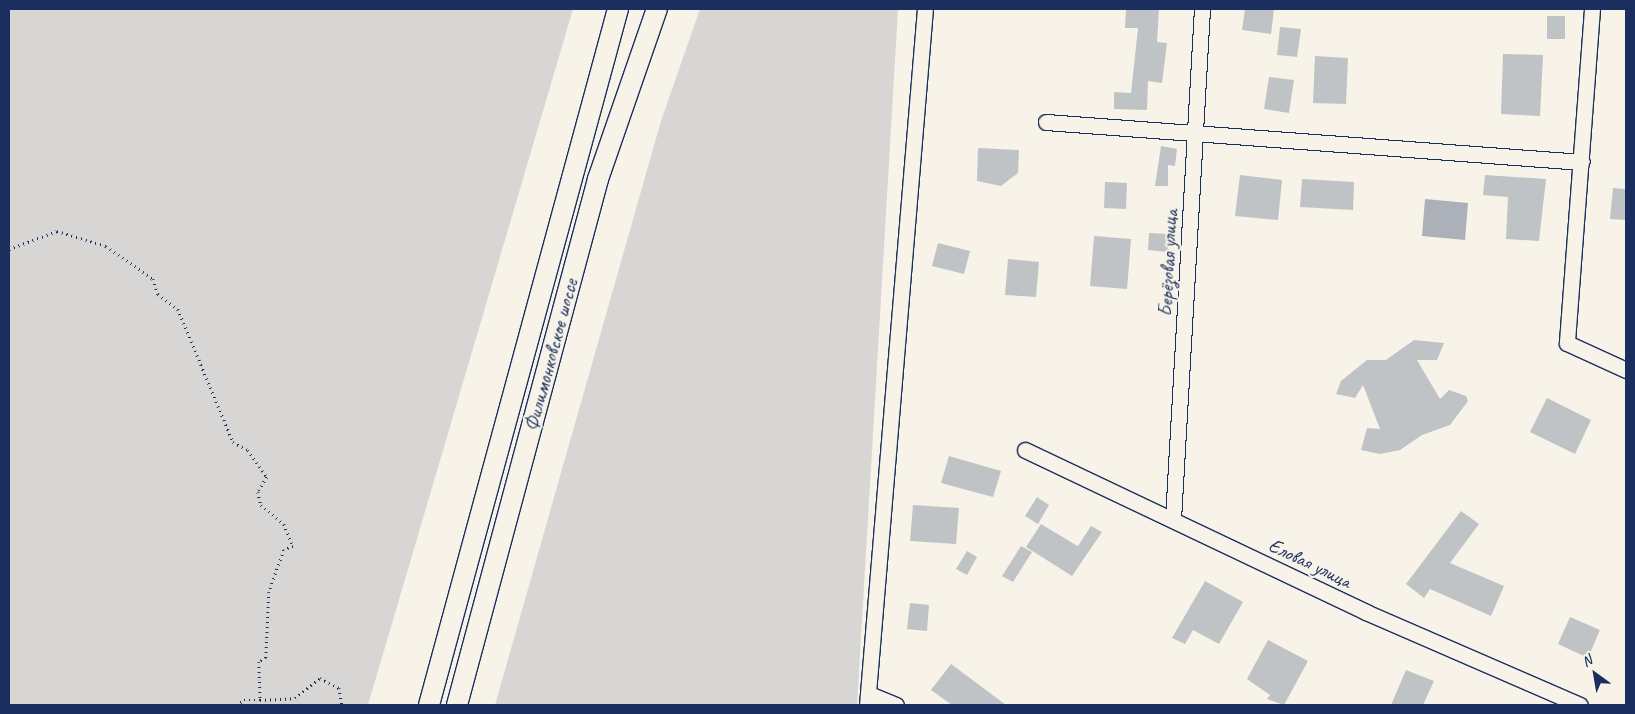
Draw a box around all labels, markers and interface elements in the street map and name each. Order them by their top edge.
street label: Берёзовая улица [1153,209,1183,317]
street label: Филимонковское шоссе [519,276,583,434]
street label: Еловая улица [1265,533,1355,593]
north arrow [1570,649,1620,699]
text: N [1579,651,1595,670]

